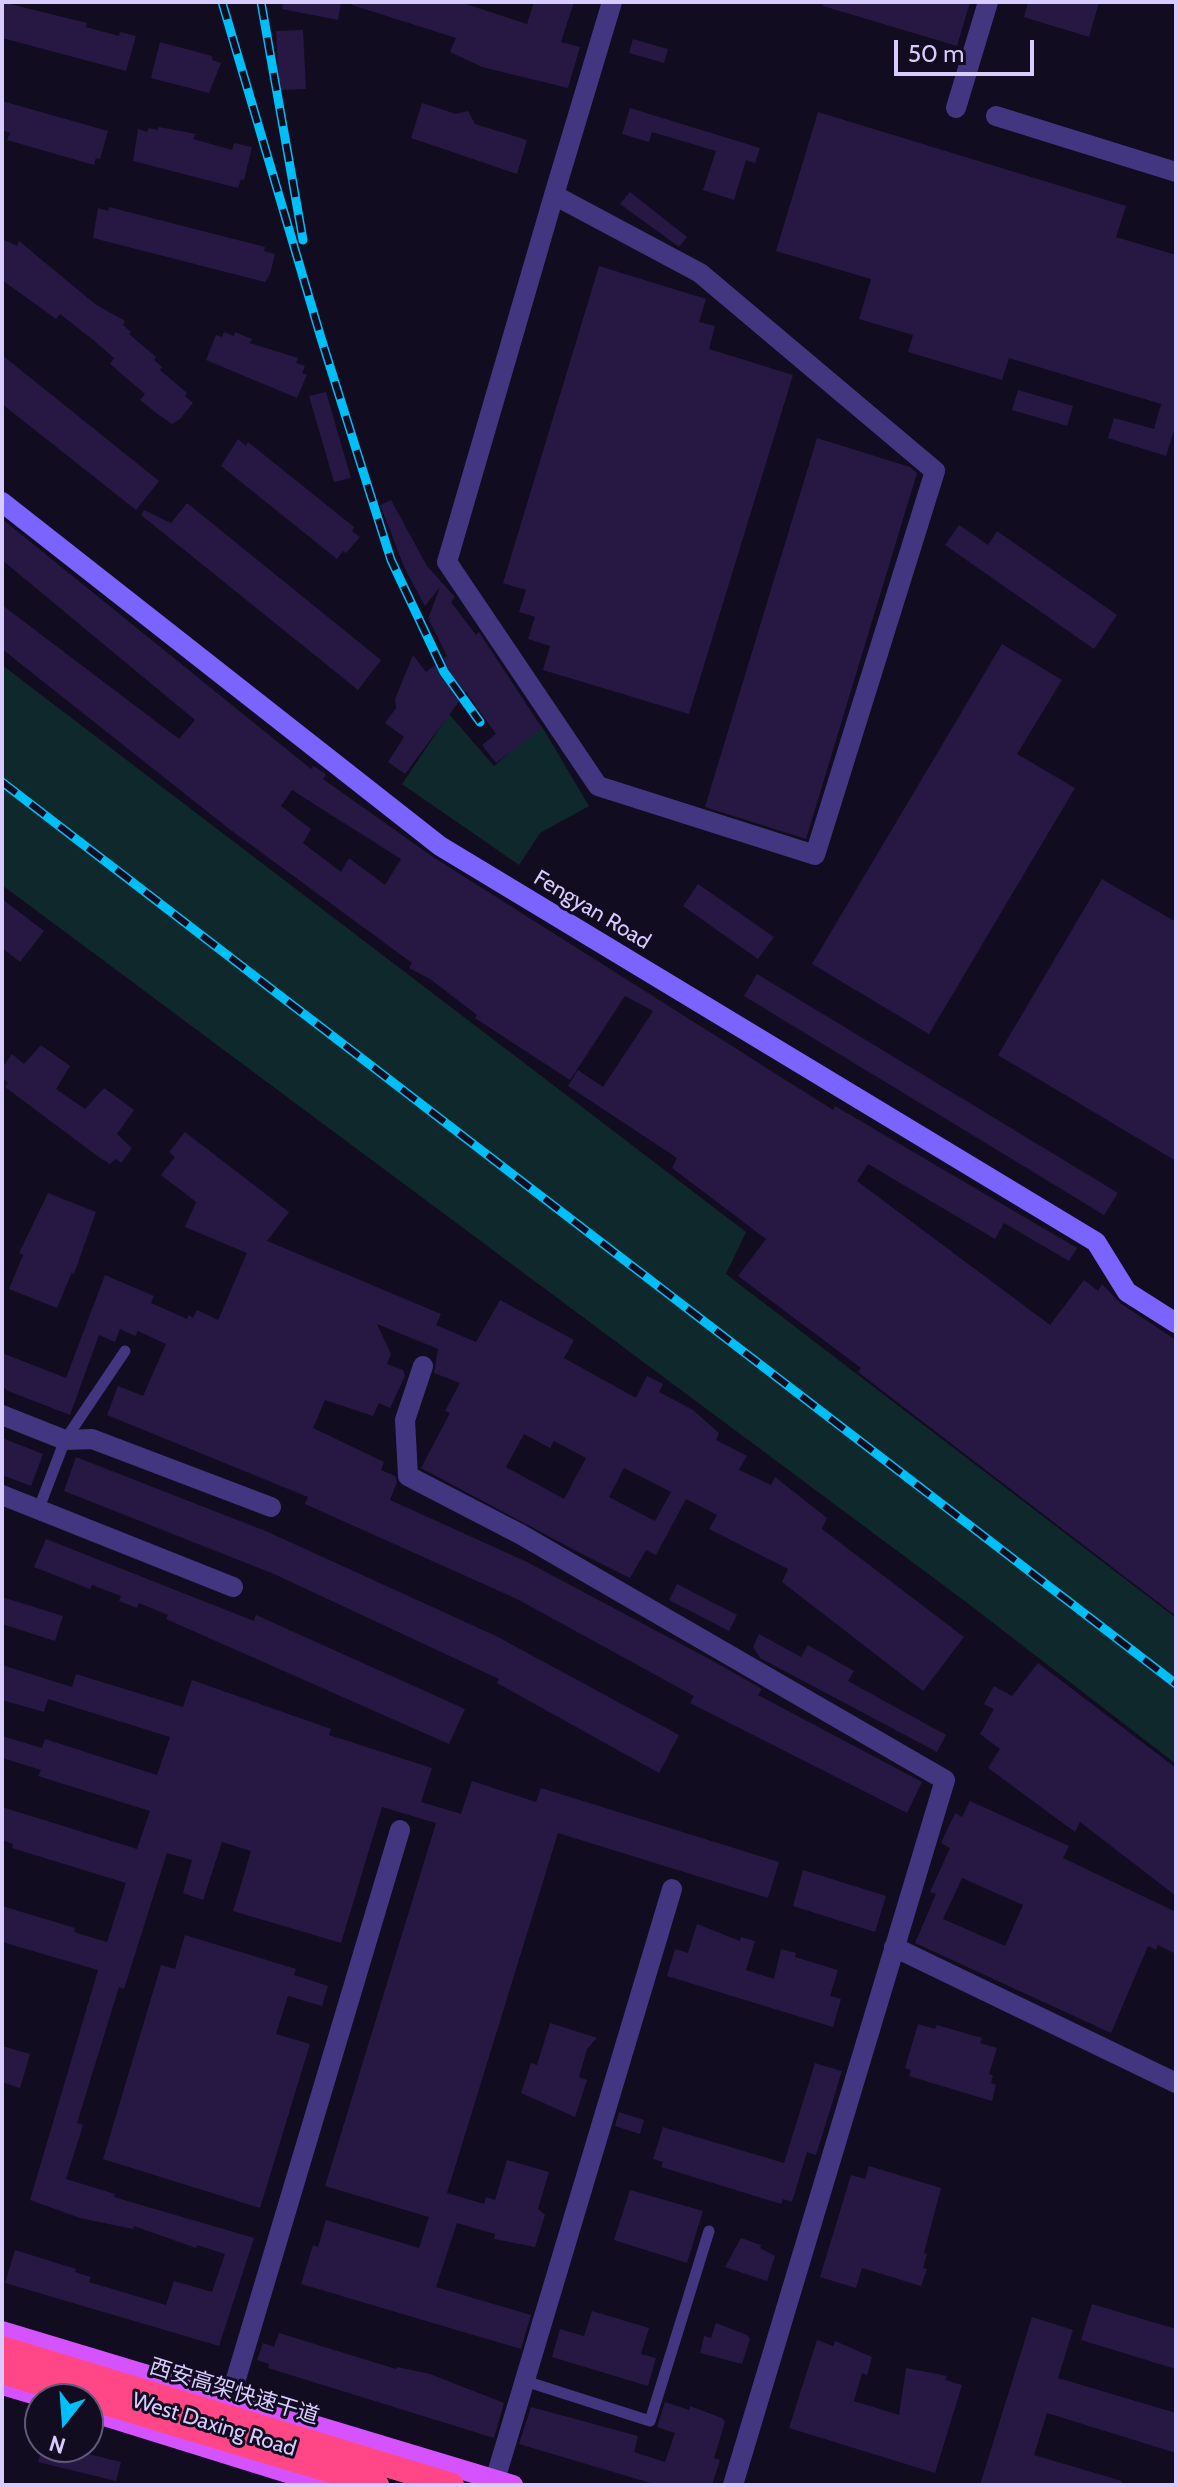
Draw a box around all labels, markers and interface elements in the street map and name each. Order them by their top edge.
scale bar [898,24,1038,74]
text: 50 m [908,39,964,68]
street label: Fengyan Road [529,865,655,955]
street label: 西安高架快速干道 [146,2354,322,2430]
north arrow [24,2383,104,2463]
street label: West Daxing Road [129,2388,299,2462]
text: N [46,2429,69,2460]

